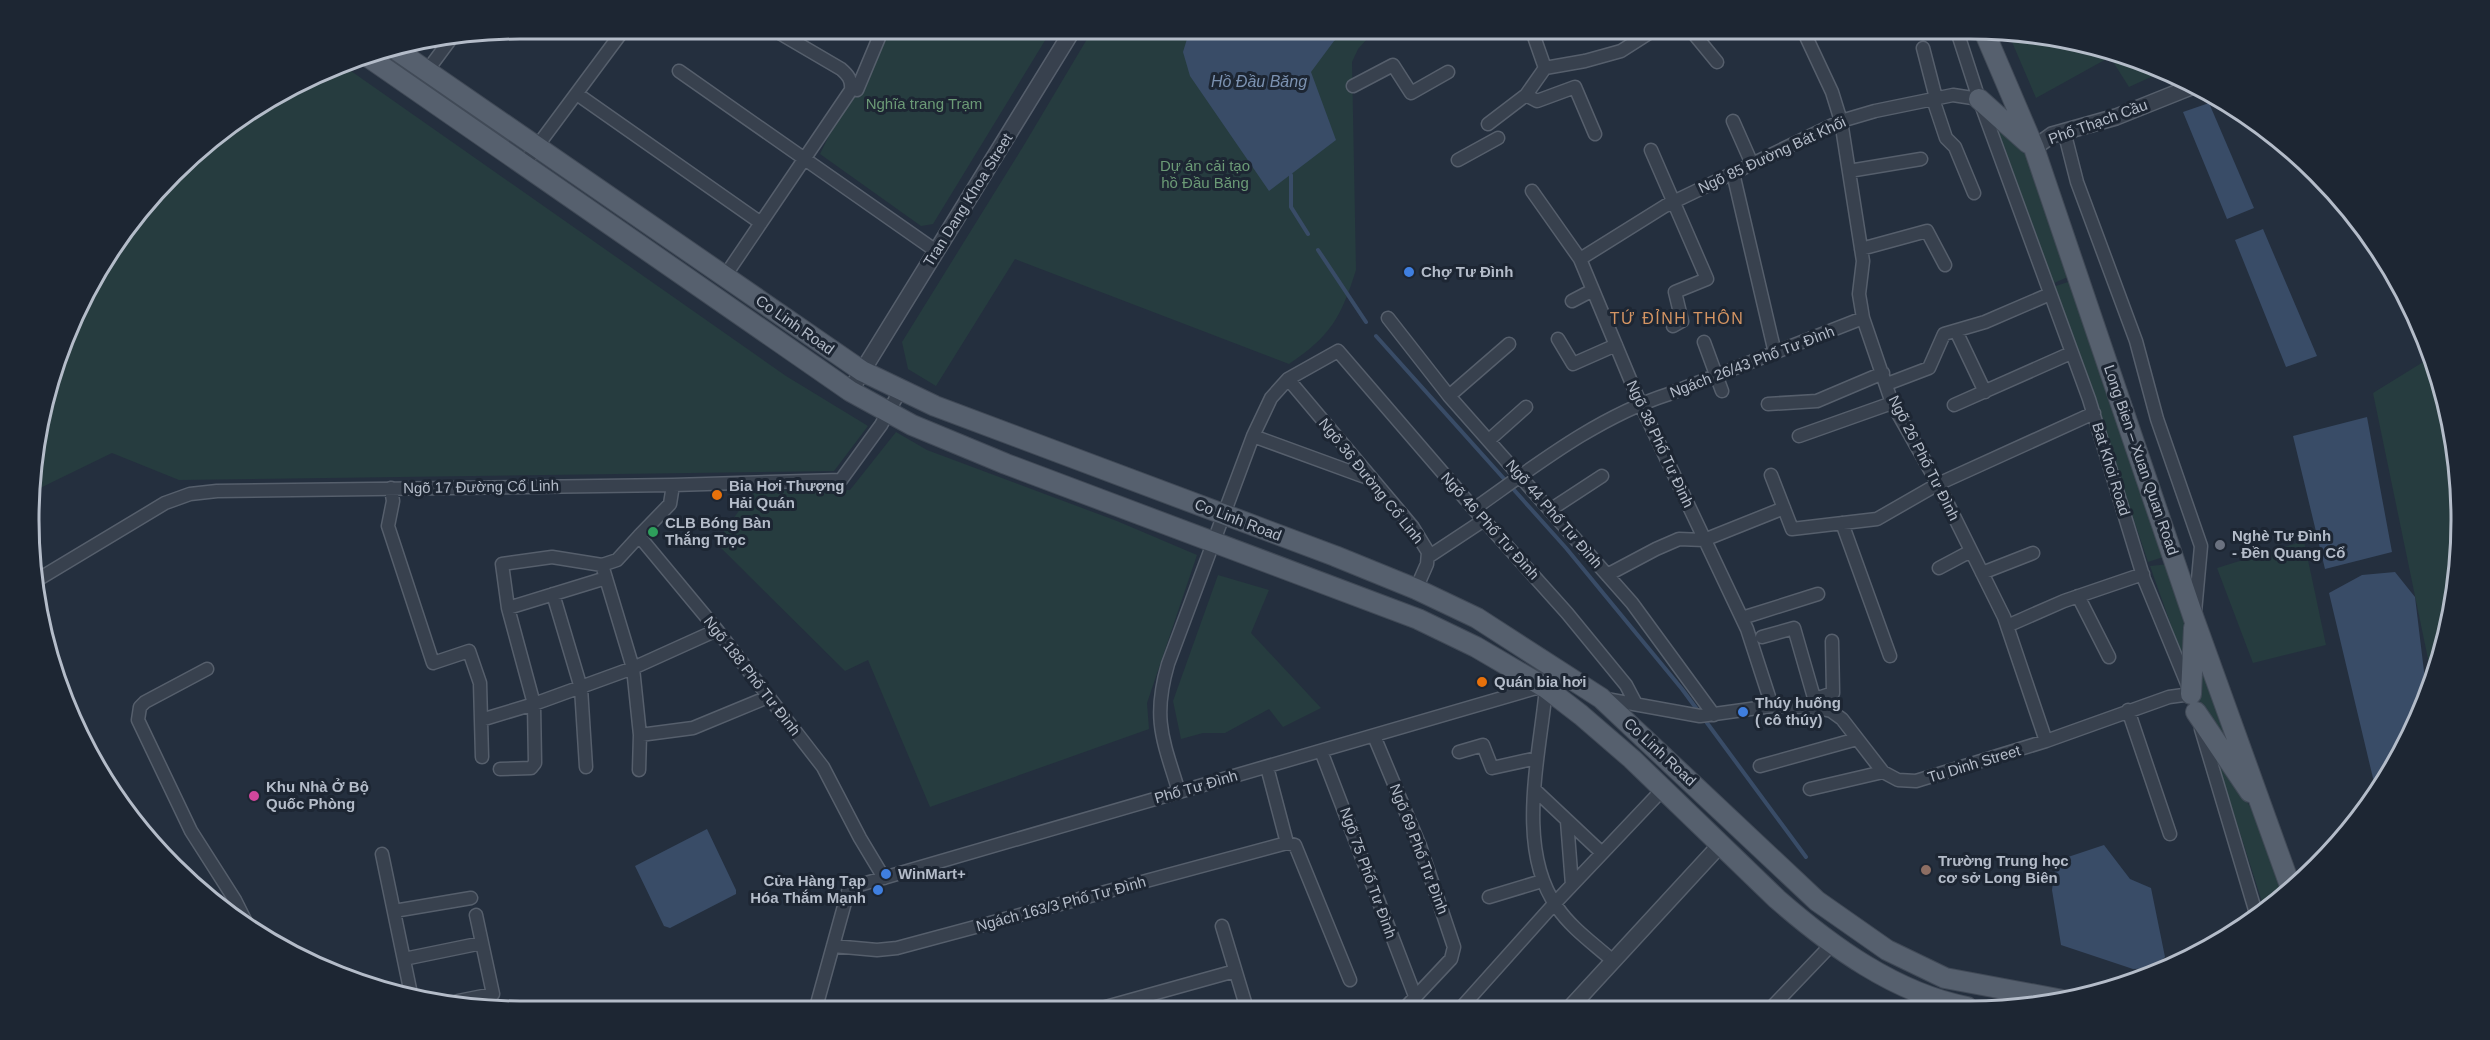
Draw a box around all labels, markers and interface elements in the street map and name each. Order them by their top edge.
water label: Hồ Đầu Băng [1211,73,1307,90]
park label: Nghĩa trang Trạm [866,95,982,112]
street label: Phố Thạch Cầu [2046,96,2150,147]
street label: Ngõ 85 Đường Bát Khối [1695,113,1848,196]
street label: Tran Dang Khoa Street [920,129,1016,269]
park label: Dự án cải tạo hồ Đầu Băng [1160,157,1250,191]
place label: Chợ Tư Đình [1421,263,1513,280]
marker: Chợ Tư Đình [1402,265,1416,279]
street label: Co Linh Road [753,291,838,358]
district label: TỨ ĐỈNH THÔN [1610,309,1744,327]
street label: Ngách 26/43 Phố Tư Đình [1667,322,1836,401]
street label: Long Bien – Xuan Quan Road [2101,362,2182,557]
street label: Ngõ 38 Phố Tư Đình [1624,378,1697,510]
street label: Ngõ 26 Phố Tư Đình [1886,392,1963,523]
street label: Ngõ 36 Đường Cổ Linh [1316,415,1427,547]
street label: Bat Khoi Road [2089,420,2134,518]
street label: Ngõ 44 Phố Tư Đình [1503,456,1606,571]
street label: Ngõ 46 Phố Tư Đình [1438,469,1543,583]
street label: Ngõ 17 Đường Cổ Linh [403,477,559,496]
place label: Bia Hơi Thượng Hải Quán [729,477,845,511]
marker: Bia Hơi Thượng Hải Quán [710,488,724,502]
street label: Co Linh Road [1192,495,1284,544]
place label: CLB Bóng Bàn Thắng Trọc [665,514,771,548]
marker: CLB Bóng Bàn Thắng Trọc [646,525,660,539]
place label: Nghè Tư Đình - Đền Quang Cổ [2232,527,2345,561]
marker: Nghè Tư Đình - Đền Quang Cổ [2213,538,2227,552]
street label: Ngõ 188 Phố Tư Đình [701,613,804,739]
place label: Quán bia hơi [1494,673,1586,690]
marker: Quán bia hơi [1475,675,1489,689]
place label: Thúy huống ( cô thúy) [1755,694,1841,728]
marker: Thúy huống ( cô thúy) [1736,705,1750,719]
street label: Co Linh Road [1621,714,1700,789]
street label: Tu Dinh Street [1925,741,2023,786]
street label: Phố Tư Đình [1152,767,1239,806]
place label: Khu Nhà Ở Bộ Quốc Phòng [266,778,369,812]
street label: Ngõ 69 Phố Tư Đình [1387,781,1452,916]
marker: Khu Nhà Ở Bộ Quốc Phòng [247,789,261,803]
street label: Ngõ 75 Phố Tư Đình [1337,805,1400,941]
place label: Trường Trung học cơ sở Long Biên [1938,852,2069,886]
marker: Trường Trung học cơ sở Long Biên [1919,863,1933,877]
place label: WinMart+ [898,865,966,882]
marker: WinMart+ [879,867,893,881]
place label: Cửa Hàng Tạp Hóa Thắm Mạnh [750,872,866,906]
street label: Ngách 163/3 Phố Tư Đình [974,873,1148,934]
marker: Cửa Hàng Tạp Hóa Thắm Mạnh [871,883,885,897]

